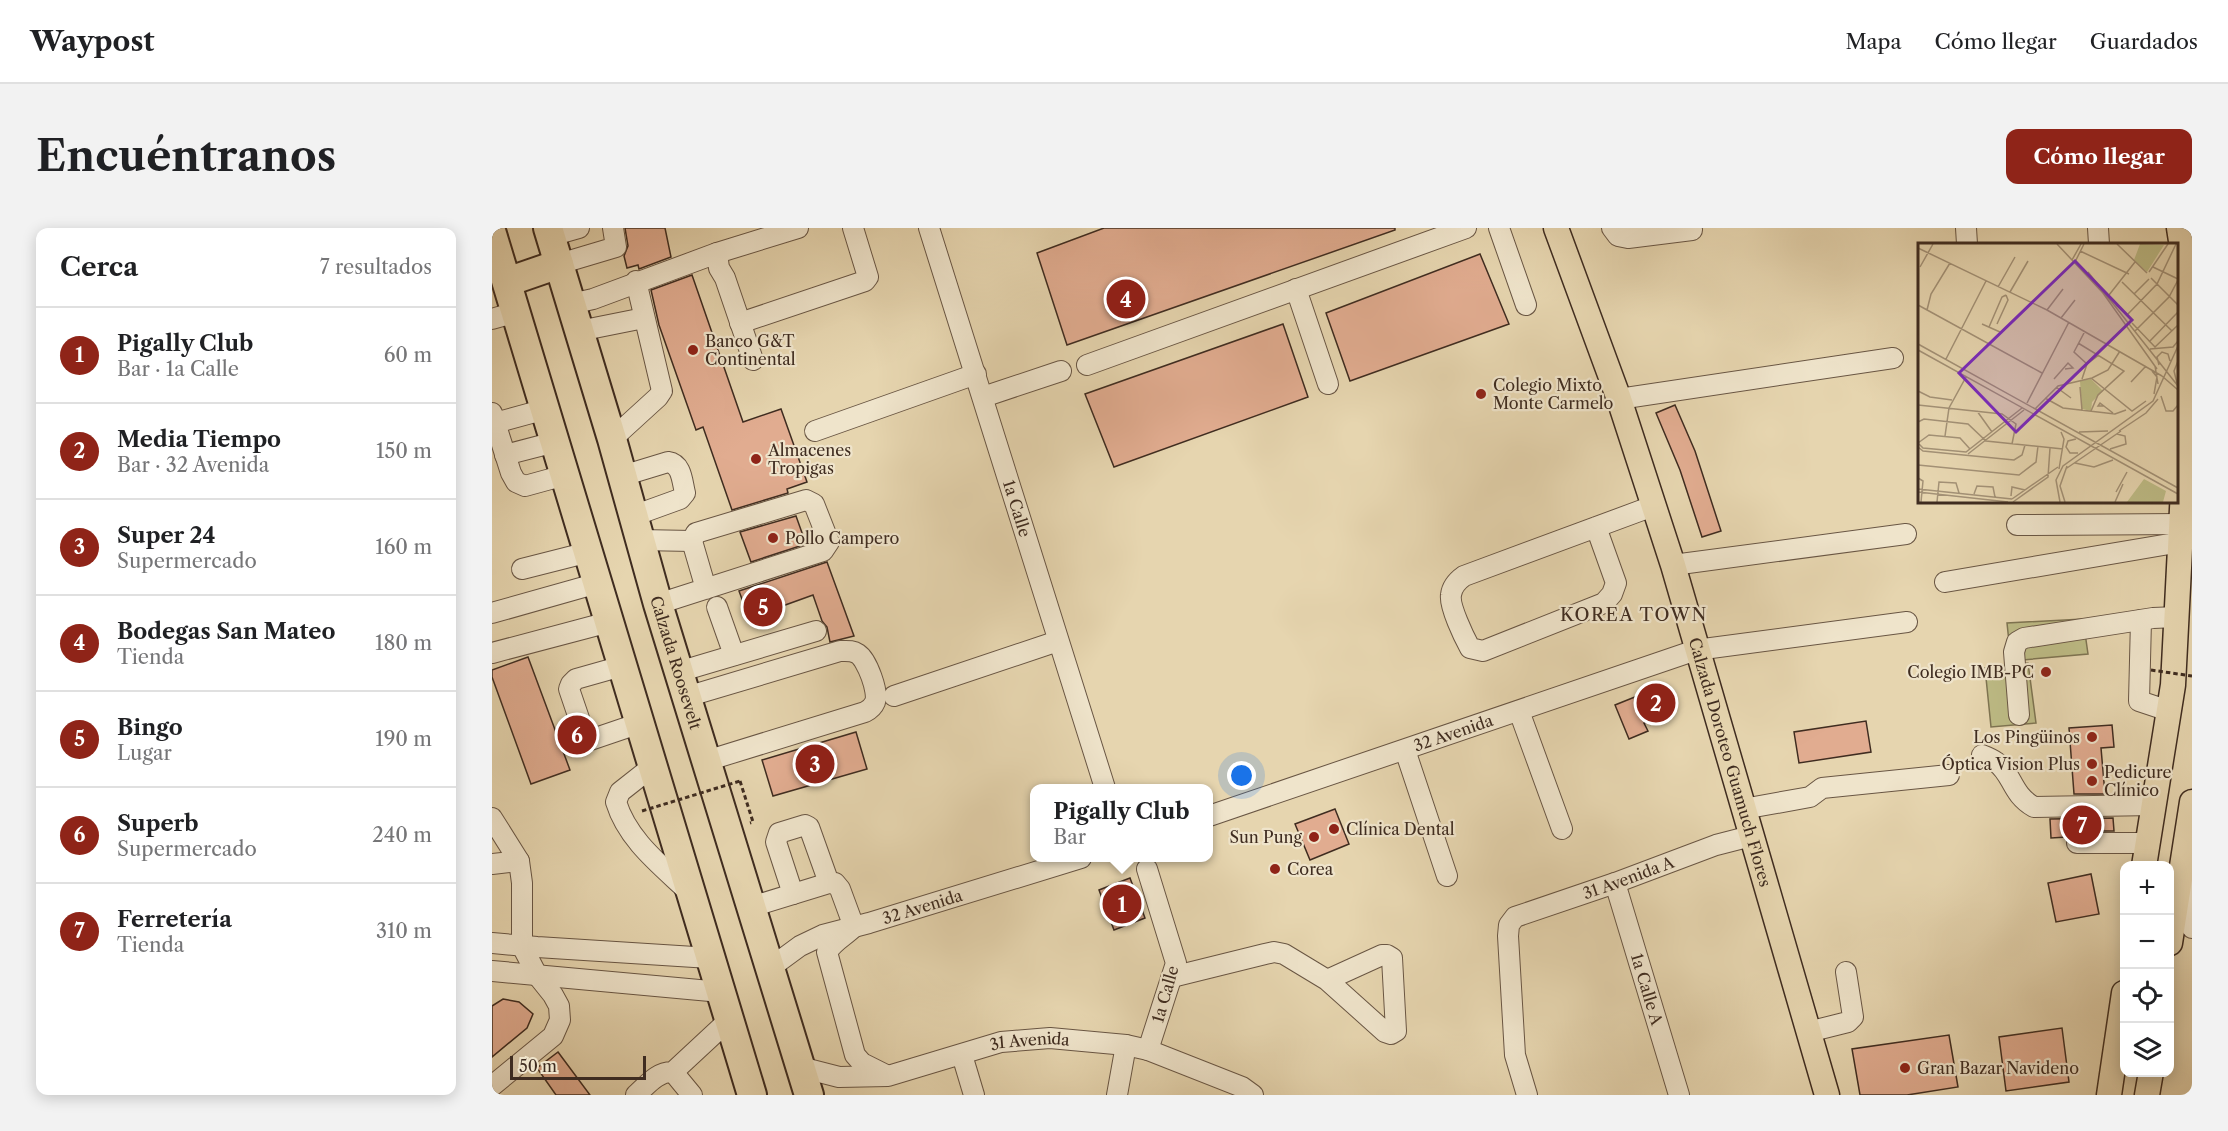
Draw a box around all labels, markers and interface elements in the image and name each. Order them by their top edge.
text: Waypost [30,24,154,58]
text: Mapa [1845,29,1902,54]
text: Cómo llegar [1935,29,2057,54]
text: Guardados [2090,29,2198,54]
button: Cómo llegar [2006,129,2192,184]
text: Encuéntranos [36,130,336,182]
inset map [1918,243,2177,502]
text: Cerca [60,251,138,283]
text: 7 resultados [320,255,432,279]
pin: 4 [1106,276,1146,322]
text: Pigally Club [117,330,253,357]
place label: Banco G&T Continental [705,331,796,369]
text: 1 [75,343,84,367]
text: 60 m [384,343,432,367]
marker: Banco G&T Continental [686,343,700,357]
text: Bar · 1a Calle [117,357,239,381]
place label: Colegio Mixto Monte Carmelo [1493,375,1614,413]
marker: Colegio Mixto Monte Carmelo [1474,387,1488,401]
text: Media Tiempo [117,426,281,453]
text: 2 [74,439,85,463]
text: 150 m [376,439,432,463]
place label: Almacenes Tropigas [767,440,851,478]
marker: Almacenes Tropigas [749,452,763,466]
text: Bar · 32 Avenida [117,453,269,477]
street label: 1a Calle [999,478,1035,539]
text: Super 24 [117,522,216,549]
place label: Pollo Campero [785,528,900,548]
marker: Pollo Campero [766,531,780,545]
text: 3 [74,535,85,559]
text: 160 m [375,535,432,559]
text: Supermercado [117,549,257,573]
pin: 5 [744,584,782,629]
street label: Calzada Roosevelt [646,593,706,732]
district label: KOREA TOWN [1560,604,1708,626]
text: Bodegas San Mateo [117,618,335,645]
text: 4 [74,631,85,655]
text: 180 m [375,631,432,655]
street label: Calzada Doroteo Guamuch Flores [1685,635,1776,889]
text: Tienda [117,645,184,669]
place label: Colegio IMB-PC [1907,662,2034,682]
marker: Colegio IMB-PC [2039,665,2053,679]
pin: 2 [1636,680,1676,726]
street label: 32 Avenida [1411,710,1496,756]
pin: 6 [558,712,596,758]
text: Bingo [117,714,183,741]
text: 5 [74,727,85,751]
text: 190 m [375,727,432,751]
place label: Los Pingüinos [1973,727,2080,747]
marker: Los Pingüinos [2085,730,2099,744]
text: Lugar [117,741,172,765]
pin: 3 [796,742,834,786]
place label: Óptica Vision Plus [1942,754,2080,774]
marker: Óptica Vision Plus [2085,757,2099,771]
your location [1227,761,1256,790]
place label: Pedicure Clínico [2104,762,2172,800]
marker: Pedicure Clínico [2085,774,2099,788]
popup [1030,784,1213,862]
text: Pigally Club [1053,798,1190,825]
pin: 7 [2062,802,2102,848]
text: Superb [117,810,199,837]
place label: Clínica Dental [1346,819,1455,839]
marker: Clínica Dental [1327,822,1341,836]
text: 6 [74,823,85,847]
text: 240 m [372,823,432,847]
text: Bar [1053,825,1086,849]
place label: Sun Pung [1229,827,1303,847]
marker: Sun Pung [1307,830,1321,844]
text: Supermercado [117,837,257,861]
street label: 31 Avenida A [1580,851,1678,903]
place label: Corea [1287,859,1334,879]
map controls [2120,861,2174,1077]
button: + [2120,861,2174,915]
marker: Corea [1268,862,1282,876]
pin: 1 [1102,882,1142,926]
street label: 32 Avenida [880,885,965,928]
text: Ferretería [117,906,232,933]
button: − [2120,915,2174,969]
text: 7 [74,919,85,943]
text: 310 m [376,919,432,943]
text: Tienda [117,933,184,957]
street label: 1a Calle A [1627,951,1668,1029]
street label: 1a Calle [1147,963,1183,1025]
button: locate [2120,969,2174,1023]
button: layers [2120,1023,2174,1077]
street label: 31 Avenida [987,1028,1071,1055]
scale bar [510,1053,646,1080]
text: 50 m [519,1056,557,1076]
place label: Gran Bazar Navideno [1917,1058,2079,1078]
marker: Gran Bazar Navideno [1898,1061,1912,1075]

